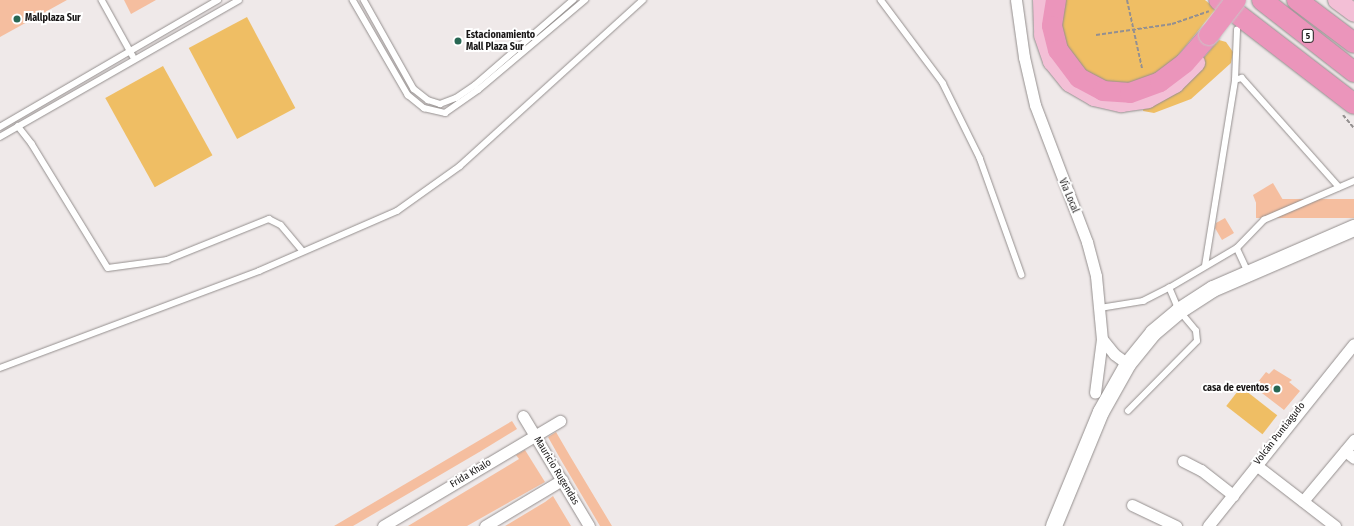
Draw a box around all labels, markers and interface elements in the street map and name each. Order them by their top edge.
place label: Mallplaza Sur [25,13,81,25]
marker: Mallplaza Sur [12,14,22,24]
place label: Estacionamiento Mall Plaza Sur [466,29,535,52]
road number: 5 [1301,29,1315,43]
marker: Estacionamiento Mall Plaza Sur [453,36,463,46]
street label: Vía Local [1055,177,1081,215]
place label: casa de eventos [1203,383,1269,395]
marker: casa de eventos [1272,384,1282,394]
street label: Volcán Puntiagudo [1252,400,1308,468]
street label: Mauricio Rugendas [531,435,581,507]
street label: Frida Khalo [448,457,494,491]

